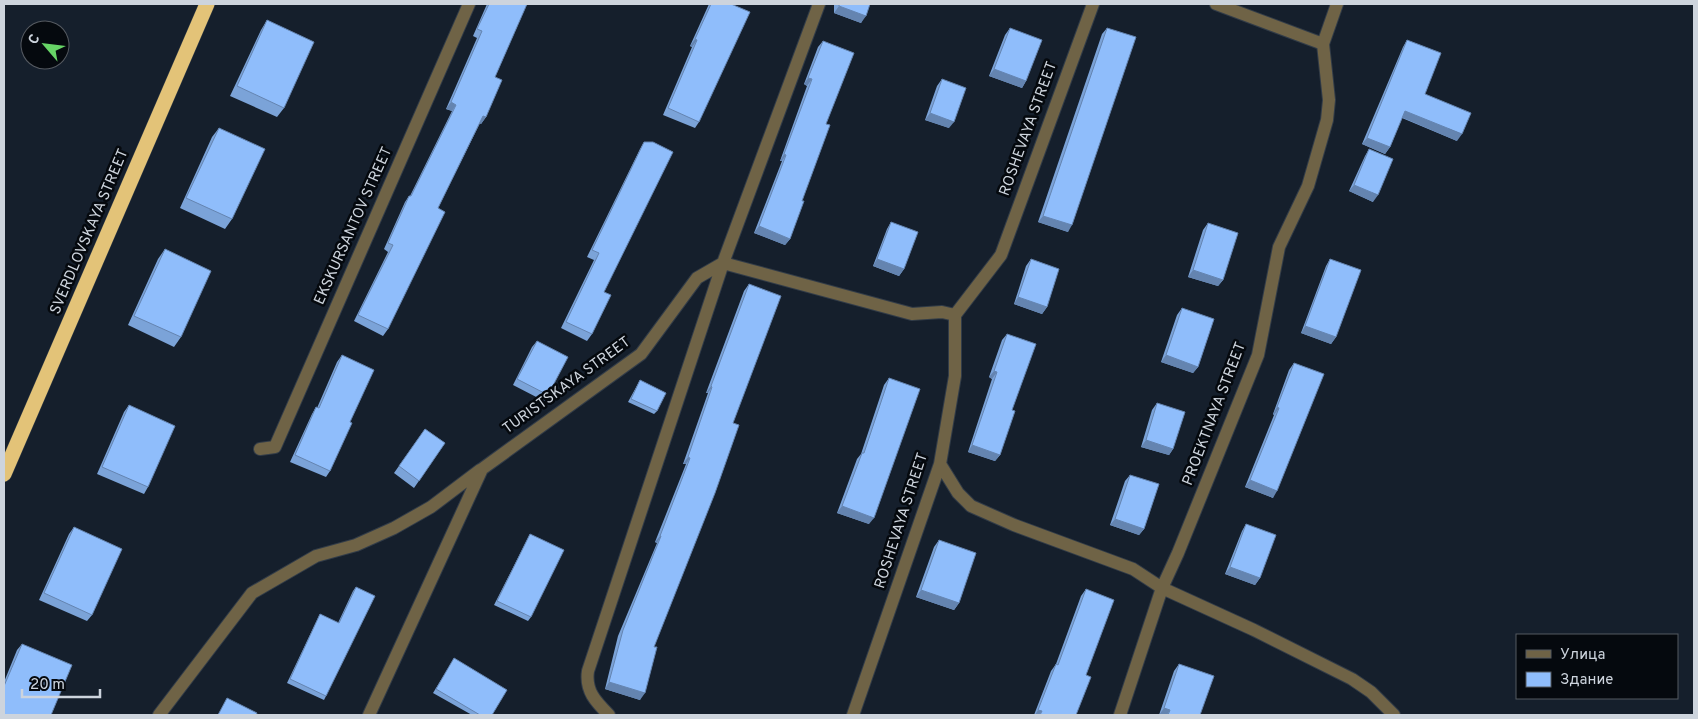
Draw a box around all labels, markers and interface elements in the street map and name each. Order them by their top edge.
north arrow [20,20,70,70]
text: С [25,32,44,48]
street label: ROSHEVAYA STREET [996,59,1062,199]
street label: EKSKURSANTOV STREET [311,144,397,308]
street label: SVERDLOVSKAYA STREET [46,146,134,318]
street label: TURISTSKAYA STREET [499,333,635,439]
street label: PROEKTNAYA STREET [1179,340,1251,488]
street label: ROSHEVAYA STREET [871,451,933,591]
legend [1516,634,1678,699]
text: Улица [1560,646,1605,665]
scale bar [22,666,100,698]
text: Здание [1560,671,1613,690]
text: 20 m [30,676,65,695]

